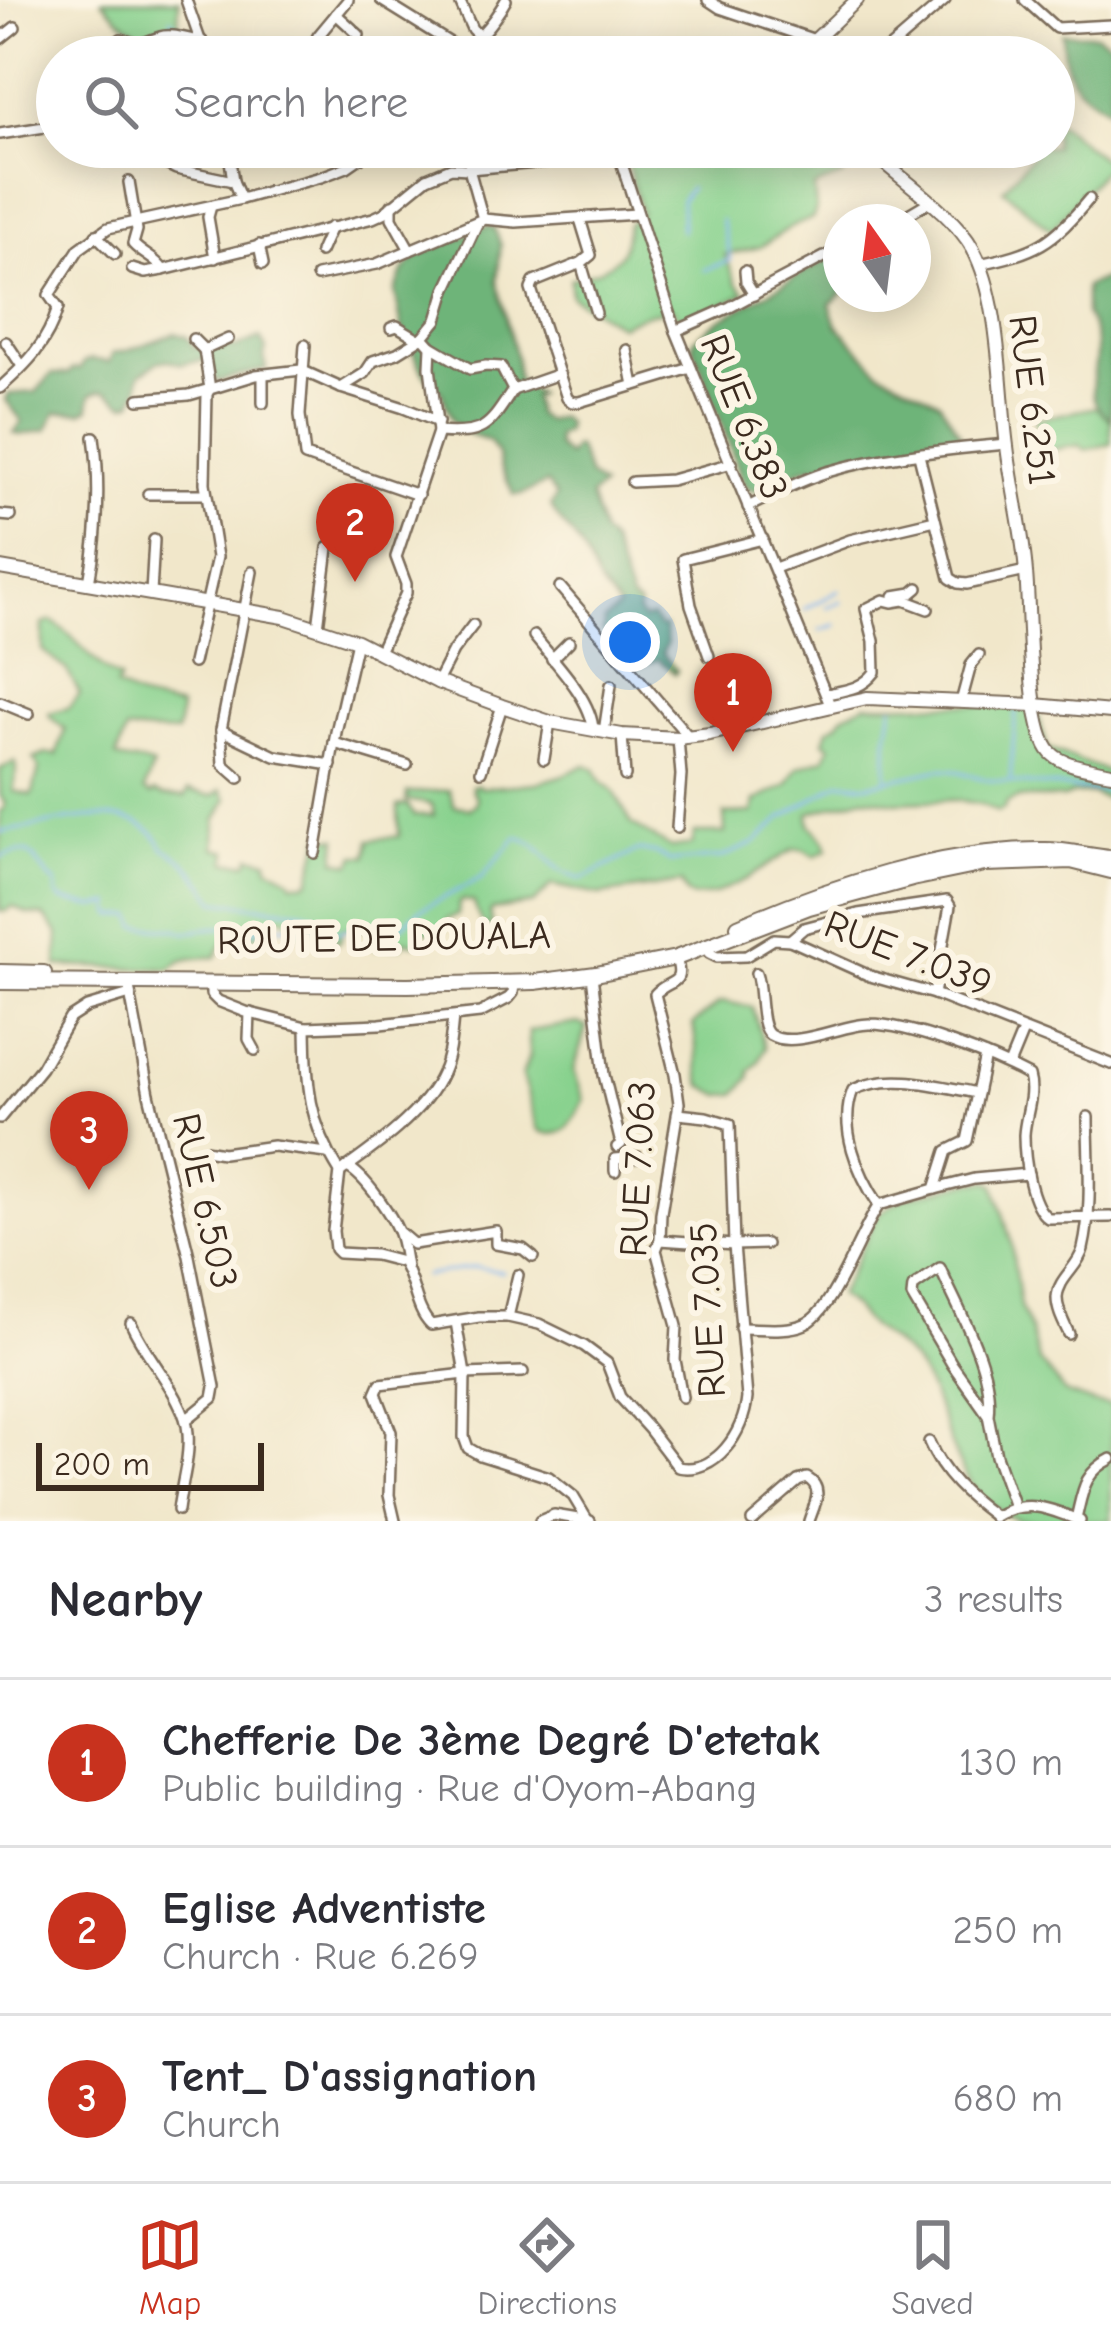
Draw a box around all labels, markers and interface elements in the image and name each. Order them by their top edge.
search box [36,36,1075,168]
icon: search [78,69,144,135]
text: Search here [174,76,408,128]
north arrow [823,204,931,312]
street label: RUE 6.251 [999,312,1065,488]
street label: RUE 6.383 [691,328,797,506]
pin: 2 [316,483,394,582]
your location [600,612,660,672]
pin: 1 [694,653,772,752]
street label: RUE 7.039 [818,902,998,1006]
street label: ROUTE DE DOUALA [217,913,551,963]
street label: RUE 7.063 [611,1080,665,1258]
pin: 3 [50,1091,128,1190]
street label: RUE 6.503 [163,1109,247,1293]
street label: RUE 7.035 [681,1221,735,1399]
scale bar [36,1437,264,1490]
text: 200 m [54,1445,150,1483]
text: Nearby [48,1570,202,1629]
text: 3 results [924,1577,1063,1622]
text: Chefferie De 3ème Degré D'etetak [162,1714,820,1766]
text: 1 [79,1740,95,1785]
text: 130 m [959,1740,1063,1785]
text: Public building · Rue d'Oyom-Abang [162,1766,757,1811]
text: Eglise Adventiste [162,1882,486,1934]
text: 2 [77,1908,97,1953]
text: 250 m [952,1908,1063,1953]
text: Church · Rue 6.269 [162,1934,479,1979]
text: Tent_ D'assignation [162,2050,537,2102]
text: 3 [77,2076,97,2121]
text: 680 m [953,2076,1063,2121]
text: Church [162,2102,281,2147]
tab: Map [137,2212,203,2322]
tab: Directions [478,2212,617,2322]
tab: Saved [891,2212,974,2322]

